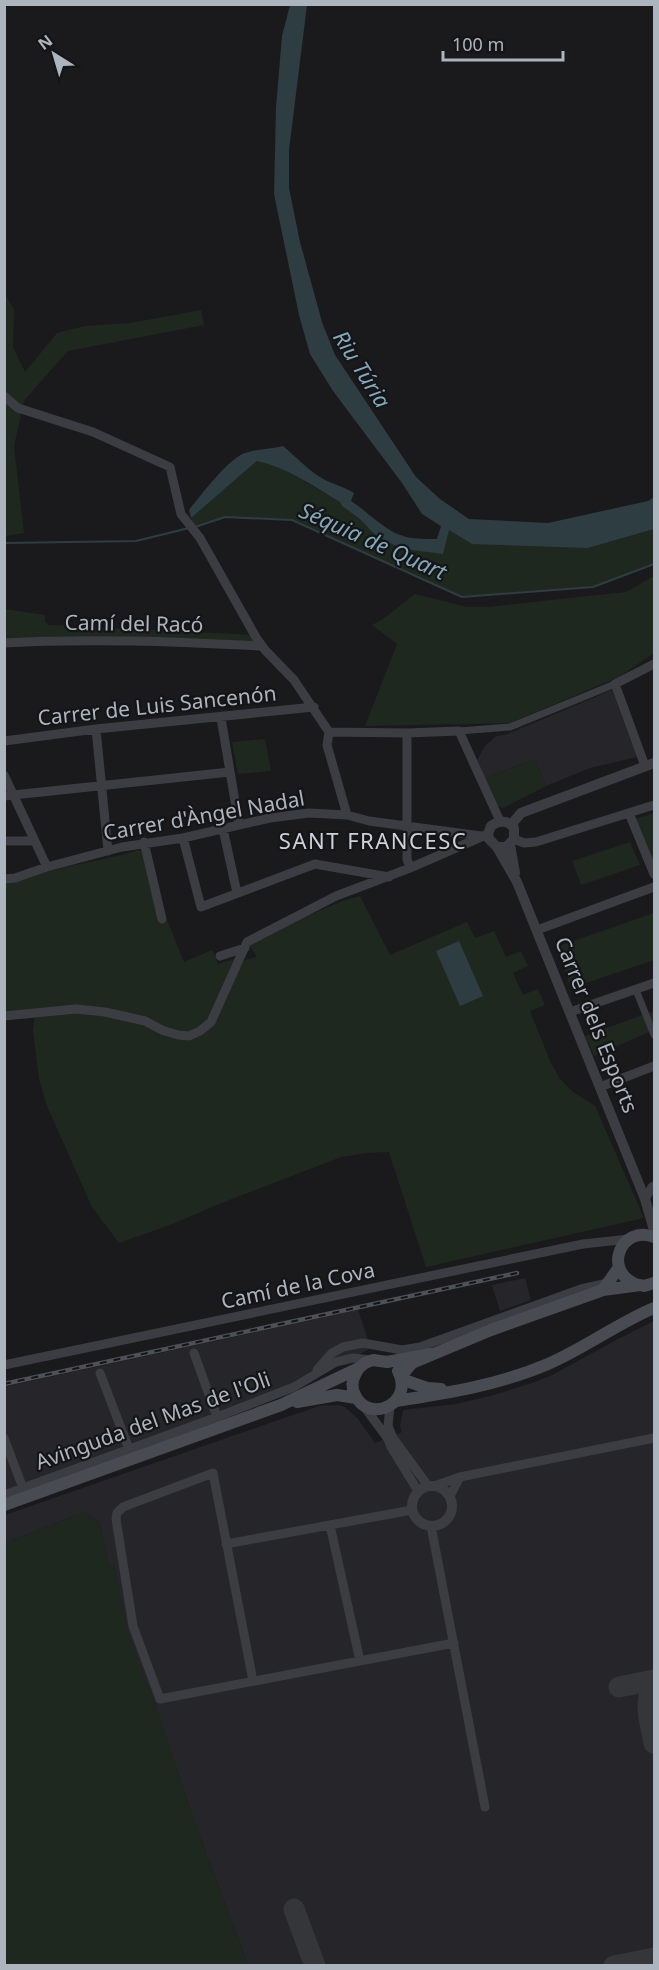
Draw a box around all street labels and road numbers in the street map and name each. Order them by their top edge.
street label: Camí del Racó [64,608,204,638]
street label: Carrer de Luis Sancenón [36,679,278,731]
street label: Carrer d'Àngel Nadal [101,784,307,847]
street label: Carrer dels Esports [549,933,645,1117]
street label: Camí de la Cova [218,1255,377,1315]
street label: Avinguda del Mas de l'Oli [31,1364,274,1476]

